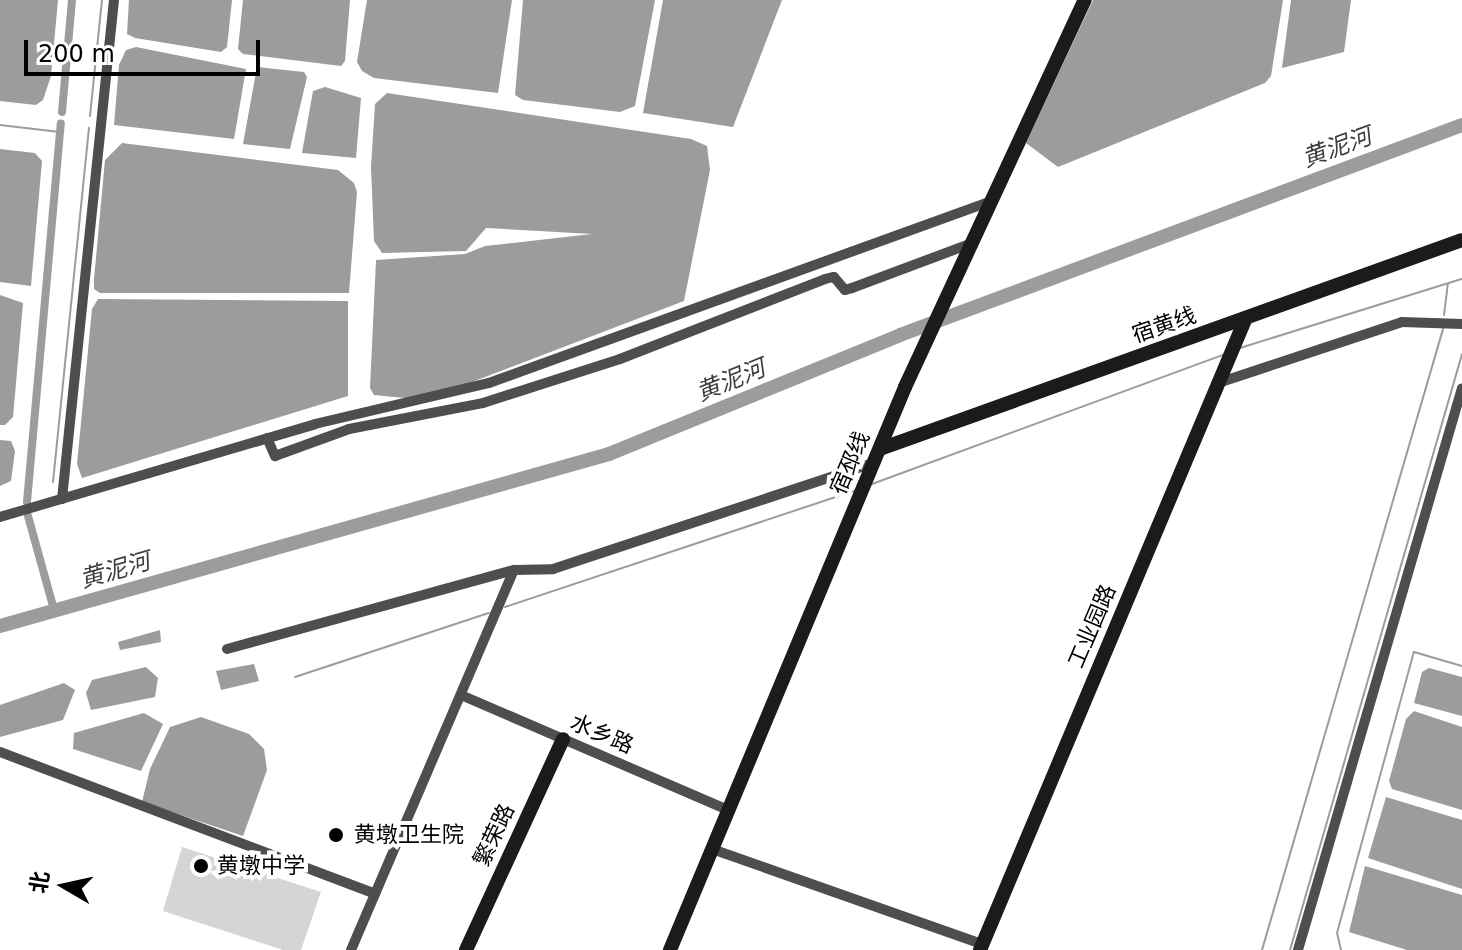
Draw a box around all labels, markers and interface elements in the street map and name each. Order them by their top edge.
scale bar [28,24,264,74]
text: 200 m [38,40,115,68]
water label: 黄泥河 [1298,122,1376,174]
street label: 宿黄线 [1129,302,1199,348]
water label: 黄泥河 [692,354,770,408]
street label: 宿邳线 [825,427,875,499]
water label: 黄泥河 [76,547,154,595]
street label: 工业园路 [1063,580,1121,672]
street label: 水乡路 [566,709,638,759]
street label: 繁荣路 [468,800,520,870]
place label: 黄墩卫生院 [354,822,464,848]
marker: 黄墩卫生院 [325,824,347,846]
north arrow [24,846,104,926]
place label: 黄墩中学 [217,853,305,879]
marker: 黄墩中学 [192,857,210,875]
text: 北 [26,869,54,895]

